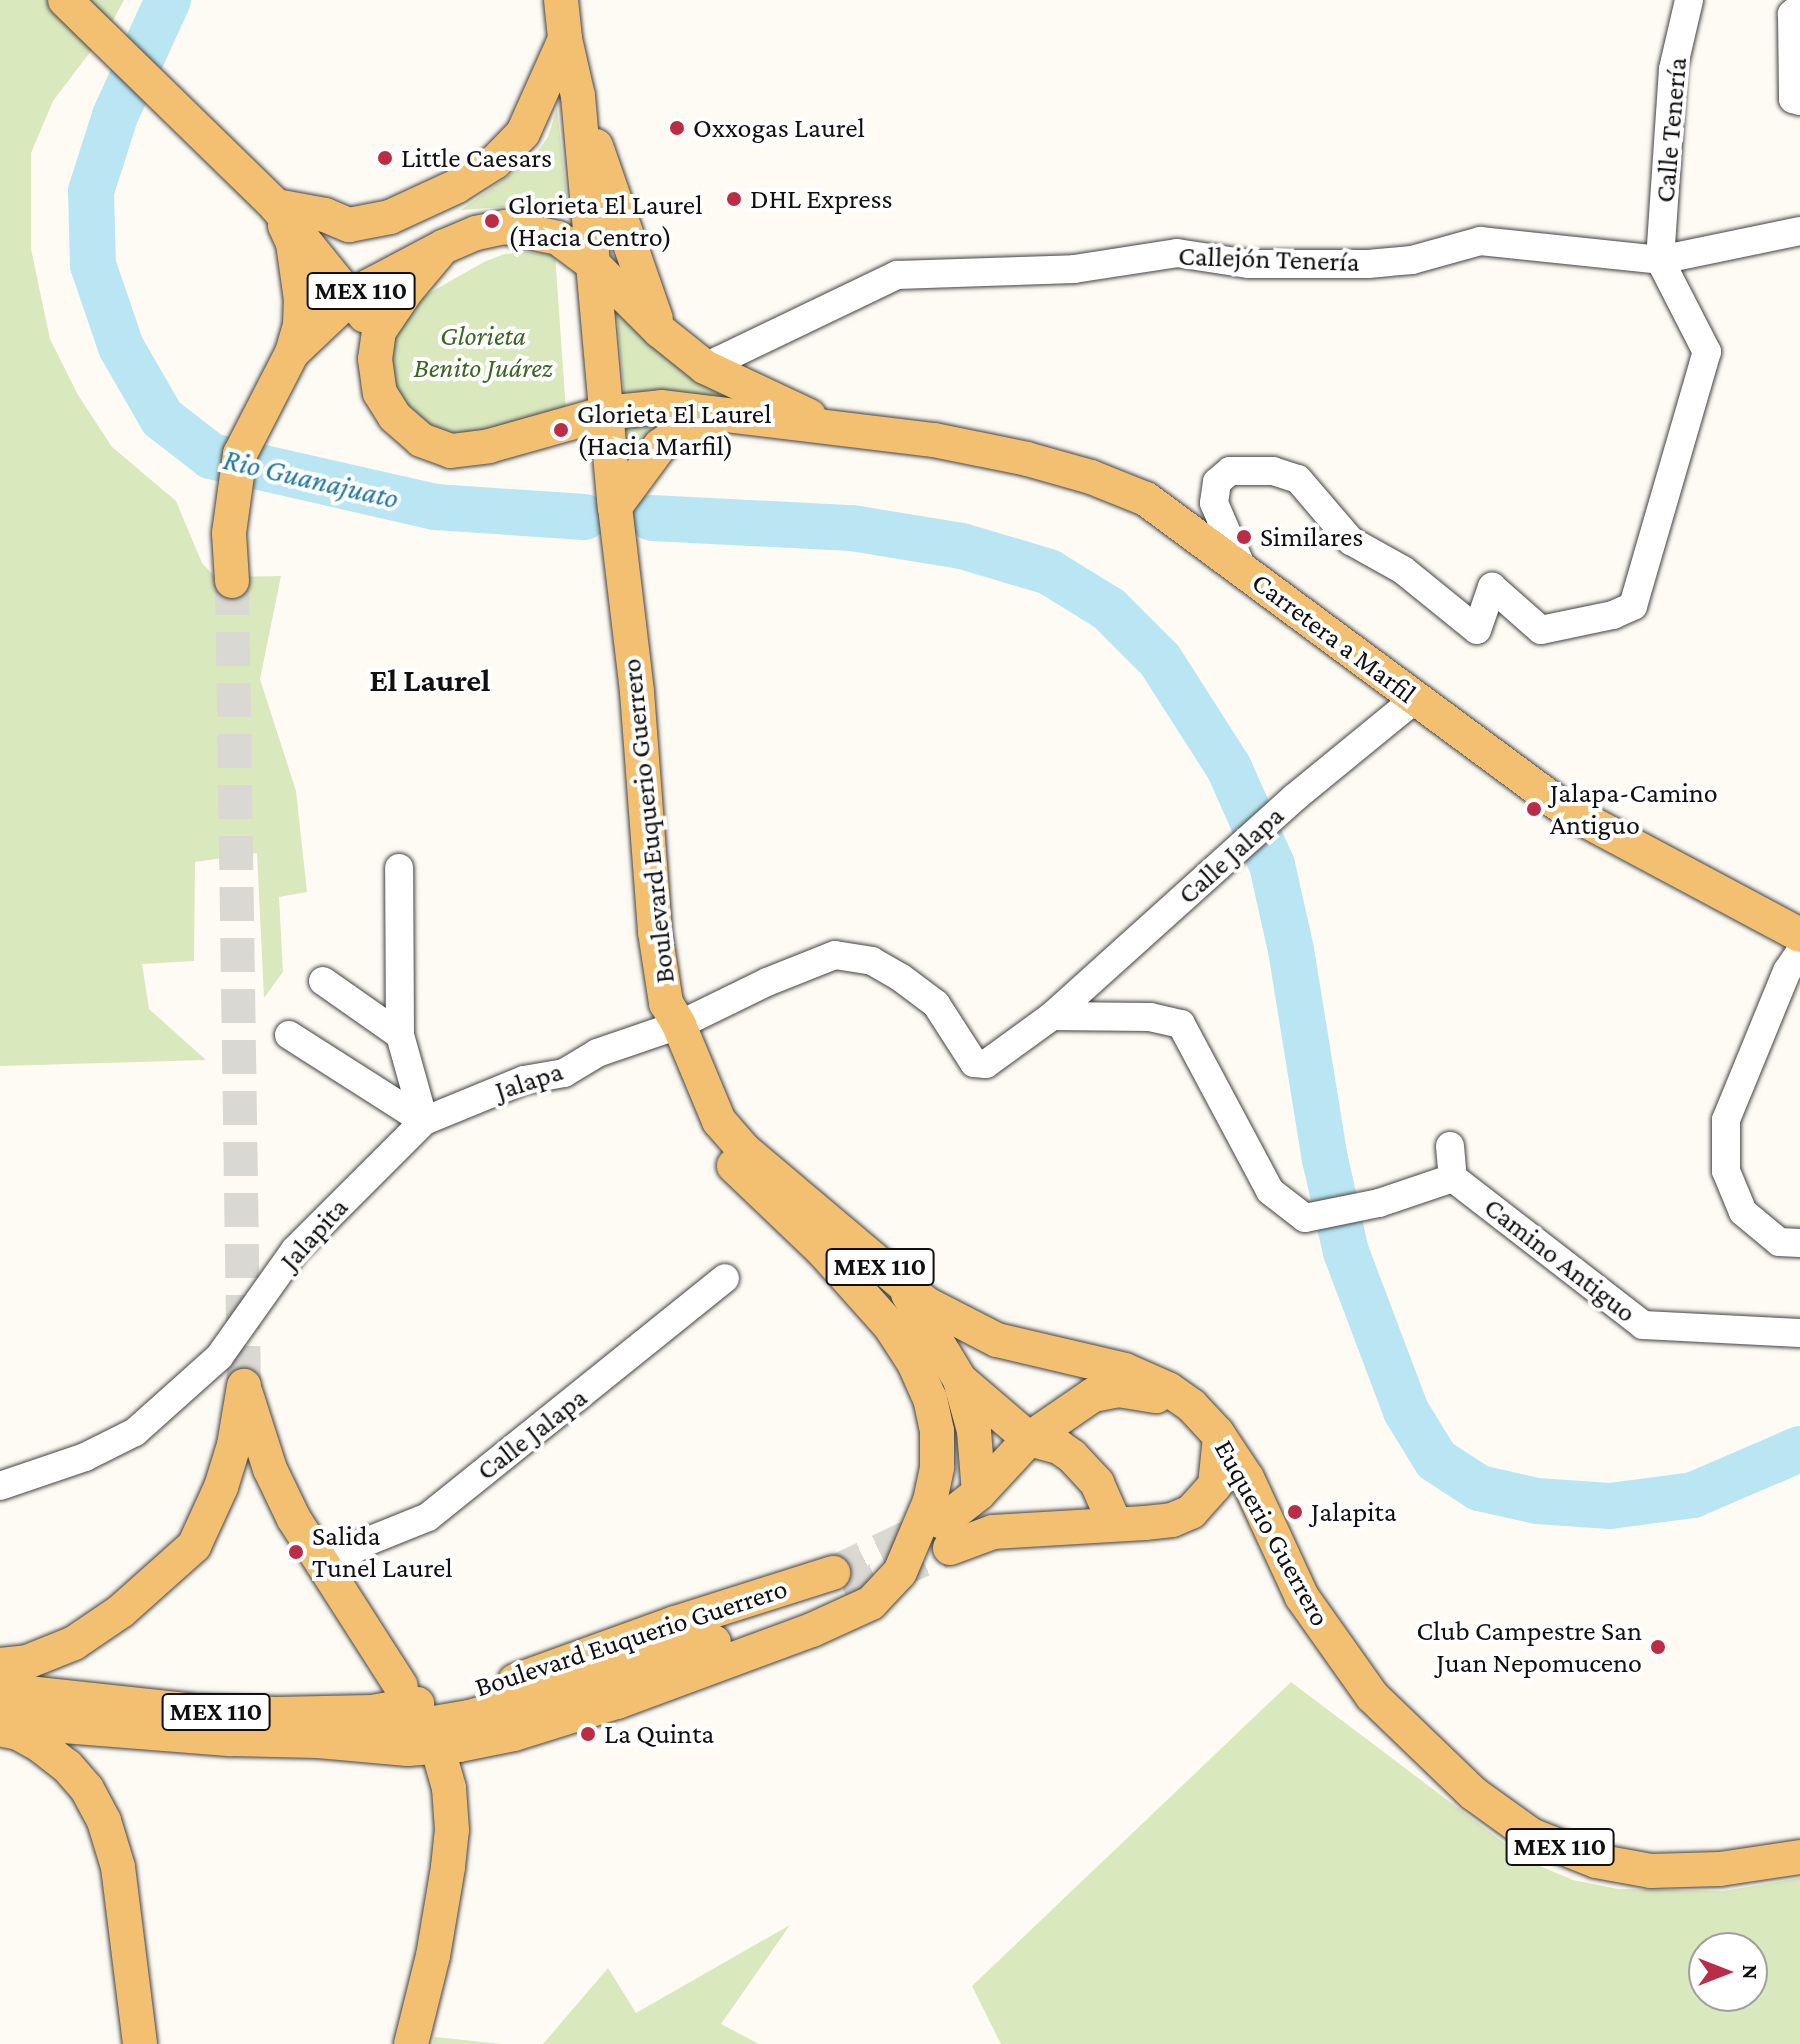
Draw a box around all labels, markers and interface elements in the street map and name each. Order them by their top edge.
street label: Calle Tenería [1648,56,1694,204]
place label: Oxxogas Laurel [693,111,865,145]
marker: Oxxogas Laurel [668,119,686,137]
place label: Little Caesars [401,141,552,175]
marker: Little Caesars [376,149,394,167]
place label: DHL Express [750,182,892,216]
place label: Glorieta El Laurel (Hacia Centro) [508,188,702,254]
marker: DHL Express [725,190,743,208]
marker: Glorieta El Laurel (Hacia Centro) [483,212,501,230]
street label: Callejón Tenería [1178,239,1360,279]
road number: MEX 110 [305,269,417,313]
park label: Glorieta Benito Juárez [413,319,553,385]
place label: Glorieta El Laurel (Hacia Marfil) [577,397,771,463]
marker: Glorieta El Laurel (Hacia Marfil) [552,421,570,439]
water label: Rio Guanajuato [220,441,402,517]
place label: Similares [1260,520,1363,554]
marker: Similares [1235,528,1253,546]
street label: Carretera a Marfil [1245,565,1423,711]
street label: Boulevard Euquerio Guerrero [614,657,682,985]
district label: El Laurel [370,661,490,699]
place label: Jalapa-Camino Antiguo [1550,776,1718,842]
street label: Calle Jalapa [1171,799,1291,911]
marker: Jalapa-Camino Antiguo [1525,800,1543,818]
street label: Jalapa [491,1054,567,1108]
street label: Camino Antiguo [1477,1190,1643,1330]
street label: Jalapita [273,1191,355,1277]
road number: MEX 110 [824,1245,936,1289]
street label: Calle Jalapa [470,1380,594,1488]
street label: Euquerio Guerrero [1207,1434,1337,1632]
place label: Jalapita [1311,1495,1397,1529]
marker: Jalapita [1286,1503,1304,1521]
place label: Salida Tunel Laurel [312,1519,453,1585]
marker: Salida Tunel Laurel [287,1543,305,1561]
street label: Boulevard Euquerio Guerrero [471,1572,791,1704]
place label: Club Campestre San Juan Nepomuceno [1417,1614,1642,1680]
marker: Club Campestre San Juan Nepomuceno [1649,1638,1667,1656]
road number: MEX 110 [160,1690,272,1734]
place label: La Quinta [604,1717,714,1751]
marker: La Quinta [579,1725,597,1743]
road number: MEX 110 [1504,1825,1616,1869]
north arrow [1688,1932,1768,2012]
text: N [1738,1965,1763,1980]

